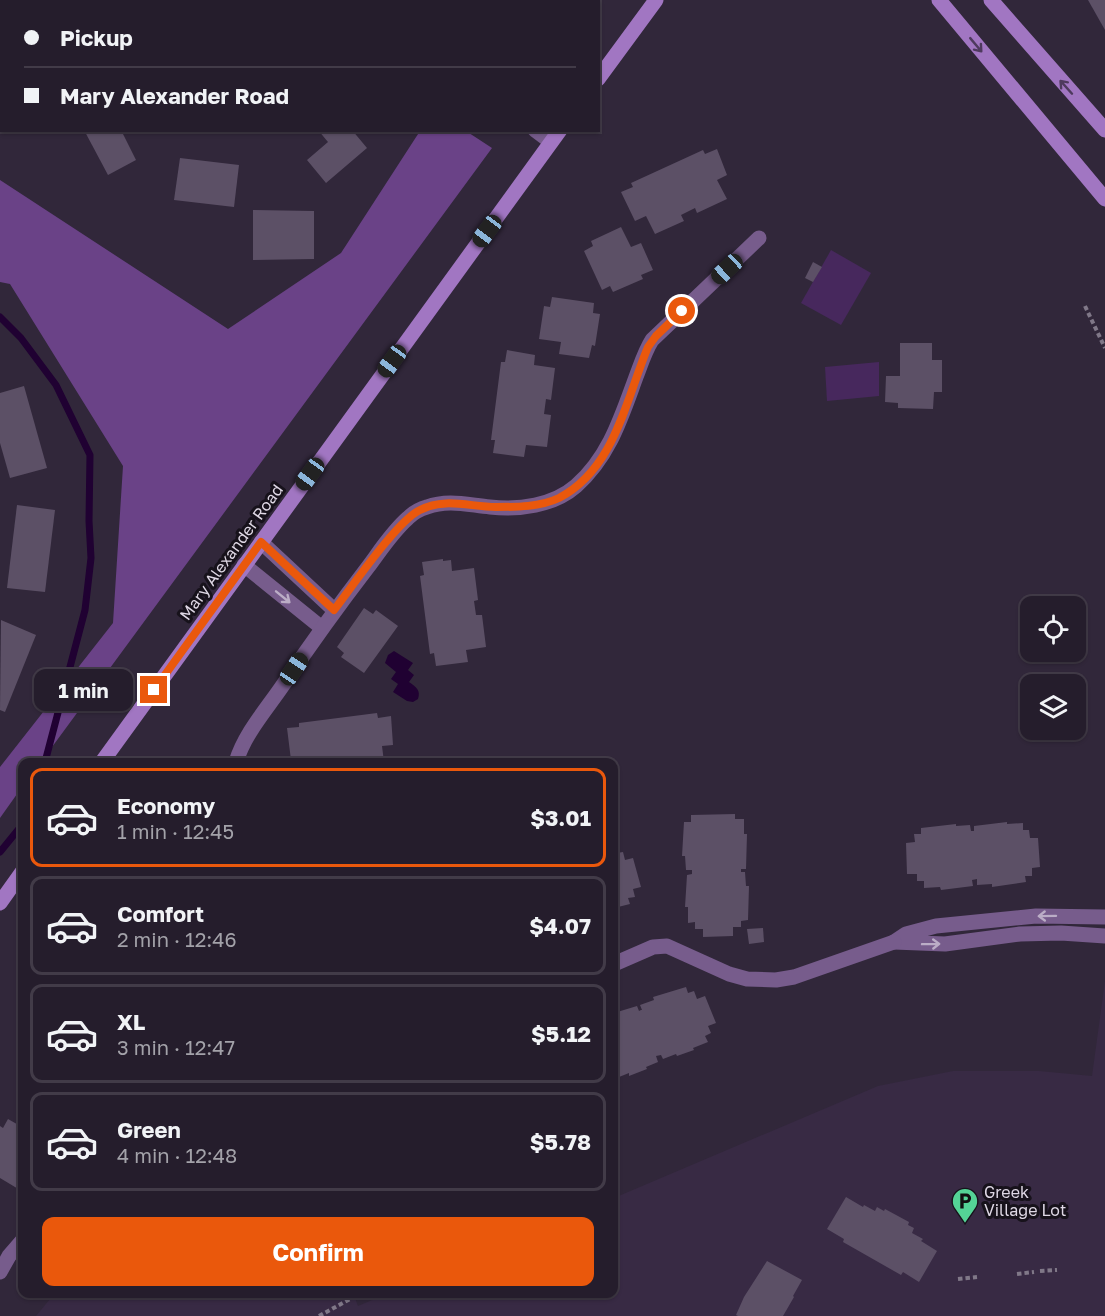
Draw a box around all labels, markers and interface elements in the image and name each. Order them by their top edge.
text: Pickup [60,24,133,51]
one-way arrow [970,37,983,53]
one-way arrow [1059,80,1073,95]
text: Mary Alexander Road [60,82,289,109]
car [469,211,505,251]
car [708,250,746,288]
route start [668,297,695,324]
car [374,341,410,381]
car [292,454,328,494]
street label: Mary Alexander Road [175,480,287,624]
one-way arrow [275,590,291,603]
map controls [1020,596,1086,740]
button: locate [1020,596,1086,662]
car [276,649,312,689]
callout: 1 min [34,669,133,711]
button: layers [1020,674,1086,740]
route end [140,676,167,703]
text: 1 min [58,678,109,702]
icon: car [45,791,99,845]
text: Economy [117,792,215,819]
text: $3.01 [530,804,591,831]
text: 1 min · 12:45 [117,819,234,843]
icon: car [45,899,99,953]
text: Comfort [117,900,204,927]
one-way arrow [1037,910,1057,921]
text: $4.07 [529,912,591,939]
text: 2 min · 12:46 [117,927,237,951]
one-way arrow [921,938,941,950]
icon: car [45,1007,99,1061]
text: XL [117,1008,145,1035]
text: $5.12 [531,1020,591,1047]
text: 3 min · 12:47 [117,1035,235,1059]
icon: car [45,1115,99,1169]
text: Green [117,1116,181,1143]
text: $5.78 [530,1128,591,1155]
text: 4 min · 12:48 [117,1143,237,1167]
place label: Greek Village Lot [984,1182,1066,1220]
parking icon: Greek Village Lot [950,1186,980,1224]
button: Confirm [42,1217,594,1286]

